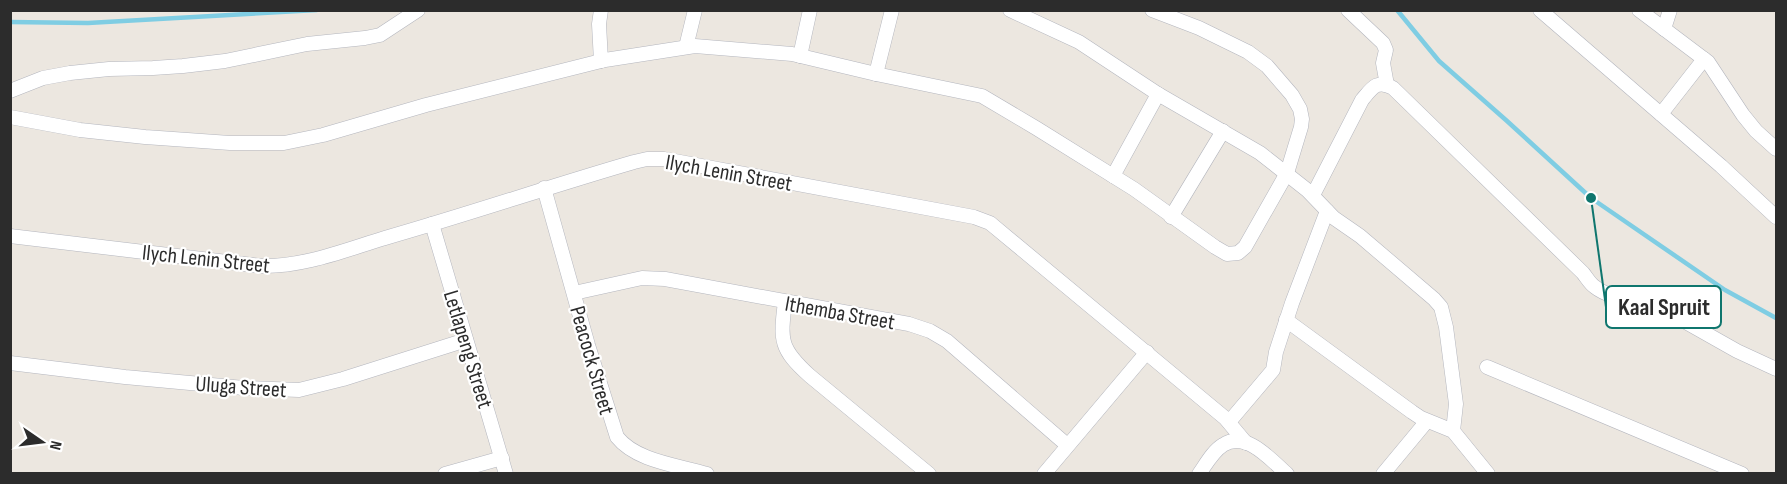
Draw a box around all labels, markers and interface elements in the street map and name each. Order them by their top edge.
street label: Ilych Lenin Street [663,149,794,198]
street label: Ilych Lenin Street [141,239,271,280]
callout: Kaal Spruit [1606,286,1721,328]
street label: Letlapeng Street [437,287,498,412]
street label: Ithemba Street [783,291,897,336]
text: Kaal Spruit [1618,293,1710,322]
street label: Peacock Street [563,303,620,418]
street label: Uluga Street [195,371,288,404]
north arrow [12,412,72,472]
text: N [45,439,65,452]

